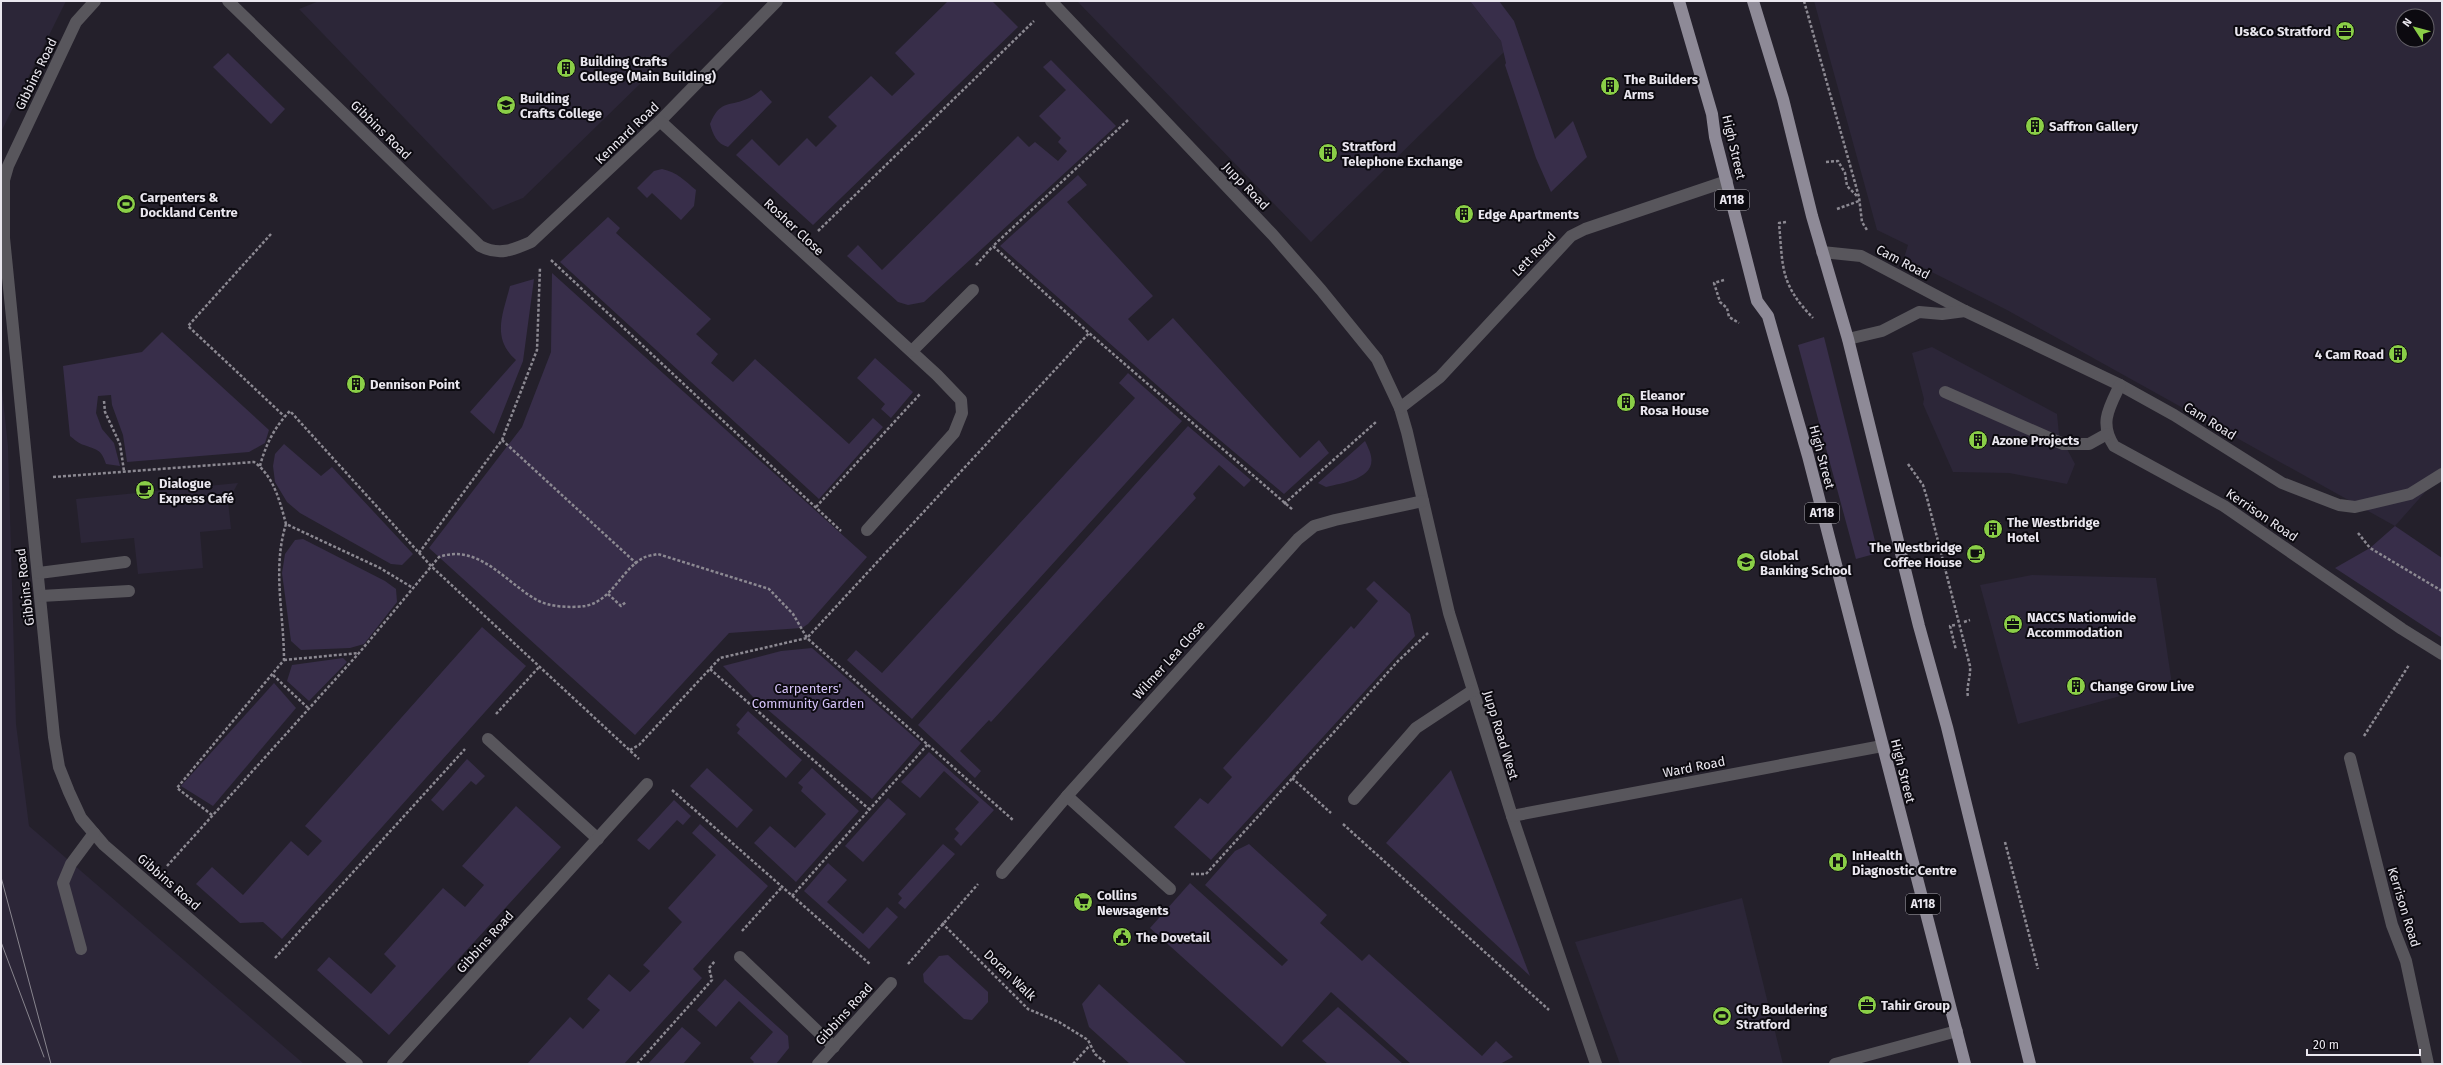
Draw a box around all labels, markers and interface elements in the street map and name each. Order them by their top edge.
north arrow [2395,8,2435,48]
text: N [2400,16,2415,29]
office icon: Us&Co Stratford [2334,20,2356,42]
place label: Us&Co Stratford [2234,24,2331,39]
street label: Gibbins Road [12,36,60,112]
place label: Building Crafts College (Main Building) [580,54,716,84]
building icon: Building Crafts College (Main Building) [555,57,577,79]
place label: The Builders Arms [1623,72,1699,102]
building icon: The Builders Arms [1599,75,1621,97]
place label: Building Crafts College [520,91,602,121]
school or university icon: Building Crafts College [495,94,517,116]
street label: Gibbins Road [348,97,414,163]
street label: Kennard Road [592,99,662,167]
street label: High Street [1719,113,1749,181]
building icon: Saffron Gallery [2024,115,2046,137]
place label: Saffron Gallery [2049,119,2138,134]
place label: Stratford Telephone Exchange [1342,139,1463,169]
building icon: Stratford Telephone Exchange [1317,142,1339,164]
street label: Jupp Road [1220,159,1272,213]
place label: Carpenters & Dockland Centre [140,190,238,220]
road number: A118 [1715,190,1749,210]
sports icon: Carpenters & Dockland Centre [115,193,137,215]
street label: Rosher Close [761,196,827,258]
building icon: Edge Apartments [1453,203,1475,225]
place label: Edge Apartments [1478,207,1580,222]
street label: Lett Road [1509,229,1559,279]
street label: Cam Road [1874,242,1932,282]
building icon: 4 Cam Road [2387,343,2409,365]
place label: 4 Cam Road [2315,347,2384,362]
building icon: Dennison Point [345,373,367,395]
place label: Dennison Point [370,377,461,392]
place label: Eleanor Rosa House [1640,388,1709,418]
building icon: Eleanor Rosa House [1615,391,1637,413]
street label: Cam Road [2181,399,2239,443]
street label: High Street [1806,423,1838,491]
building icon: Azone Projects [1967,429,1989,451]
place label: Azone Projects [1991,433,2080,448]
place label: Dialogue Express Café [159,476,234,506]
cafe icon: Dialogue Express Café [134,479,156,501]
street label: Kerrison Road [2223,486,2301,544]
road number: A118 [1805,503,1839,523]
place label: The Westbridge Hotel [2007,515,2100,545]
building icon: The Westbridge Hotel [1982,518,2004,540]
place label: The Westbridge Coffee House [1869,540,1962,570]
cafe icon: The Westbridge Coffee House [1965,543,1987,565]
street label: Gibbins Road [13,547,37,627]
place label: Global Banking School [1760,548,1852,578]
school or university icon: Global Banking School [1735,551,1757,573]
place label: NACCS Nationwide Accommodation [2026,610,2136,640]
office icon: NACCS Nationwide Accommodation [2002,613,2024,635]
street label: Wilmer Lea Close [1130,618,1208,702]
building icon: Change Grow Live [2065,675,2087,697]
place label: Change Grow Live [2090,679,2194,694]
park label: Carpenters' Community Garden [752,681,864,711]
street label: Jupp Road West [1480,689,1522,782]
street label: High Street [1888,737,1918,805]
street label: Ward Road [1662,754,1726,780]
place label: InHealth Diagnostic Centre [1852,848,1957,878]
street label: Gibbins Road [135,851,203,913]
hospital icon: InHealth Diagnostic Centre [1827,851,1849,873]
street label: Kerrison Road [2385,865,2423,949]
place label: Collins Newsagents [1097,888,1169,918]
supermarket icon: Collins Newsagents [1072,891,1094,913]
road number: A118 [1906,894,1940,914]
street label: Gibbins Road [453,908,517,976]
public building icon: The Dovetail [1111,926,1133,948]
place label: The Dovetail [1136,930,1210,945]
street label: Doran Walk [981,947,1039,1004]
street label: Gibbins Road [812,980,876,1048]
office icon: Tahir Group [1856,994,1878,1016]
place label: Tahir Group [1881,998,1950,1013]
place label: City Bouldering Stratford [1736,1002,1828,1032]
sports icon: City Bouldering Stratford [1711,1005,1733,1027]
scale bar [2307,1031,2420,1057]
text: 20 m [2313,1038,2339,1052]

